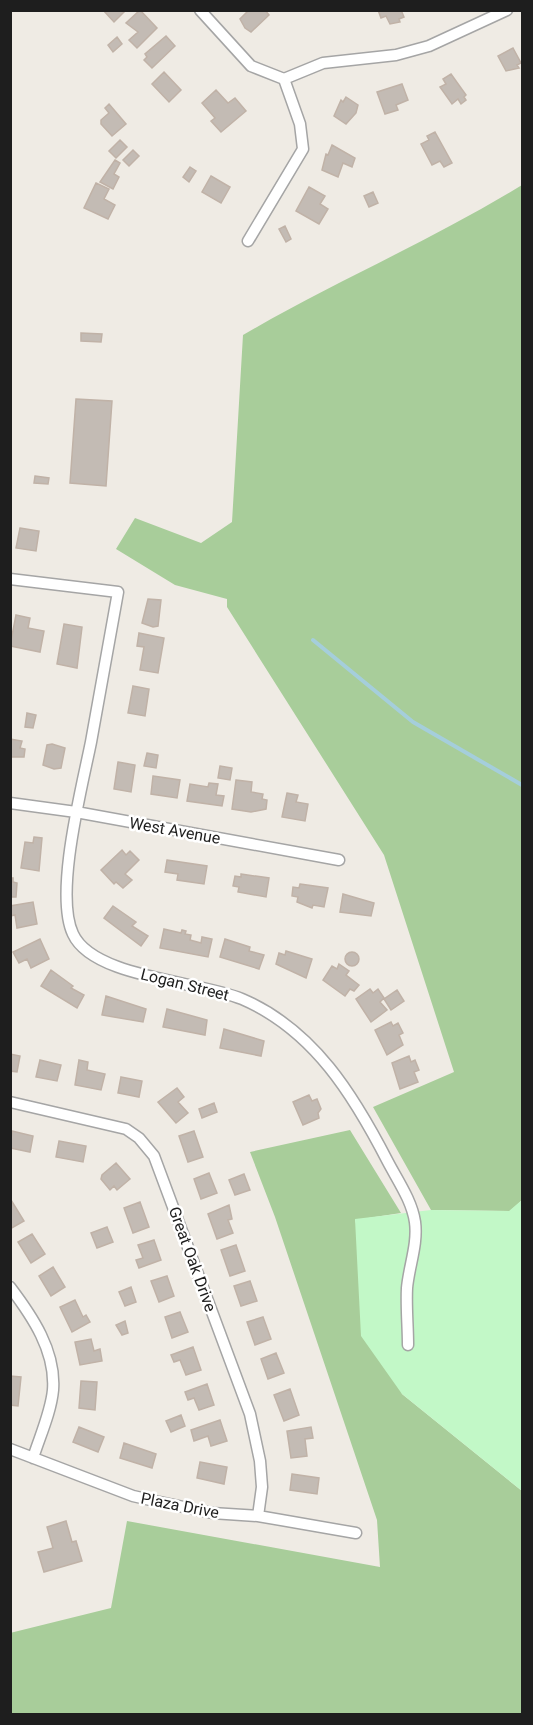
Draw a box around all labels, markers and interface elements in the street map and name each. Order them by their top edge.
street label: West Avenue [128,813,222,848]
street label: Logan Street [139,964,231,1005]
street label: Great Oak Drive [165,1204,220,1314]
street label: Plaza Drive [139,1489,221,1522]

